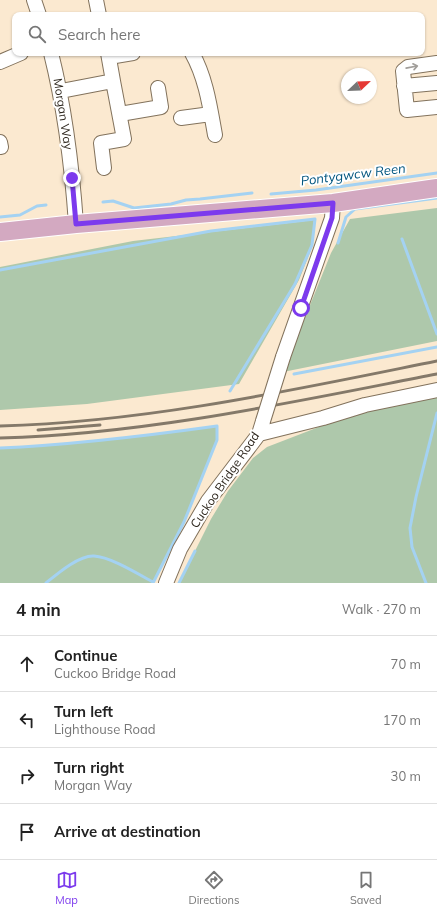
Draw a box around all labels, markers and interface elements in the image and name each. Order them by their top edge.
search box [12,12,425,56]
icon: search [26,23,48,45]
text: Search here [58,25,140,44]
one-way arrow [405,63,418,71]
north arrow [341,68,377,104]
street label: Morgan Way [50,77,77,151]
water label: Pontygwcw Reen [300,160,406,188]
route end [63,169,81,187]
route start [292,299,310,317]
street label: Cuckoo Bridge Road [187,429,262,531]
text: 4 min [16,599,61,620]
text: Walk · 270 m [342,601,421,617]
text: Continue [54,646,117,665]
icon: ahead [16,653,38,675]
text: 70 m [391,656,421,672]
text: Cuckoo Bridge Road [54,665,176,681]
text: Turn left [54,702,113,721]
icon: left [16,709,38,731]
text: 170 m [383,712,421,728]
text: Lighthouse Road [54,721,156,737]
text: Turn right [54,758,124,777]
icon: right [16,765,38,787]
text: 30 m [391,768,421,784]
text: Morgan Way [54,777,132,793]
icon: arrive [16,821,38,843]
text: Arrive at destination [54,822,201,841]
tab: Map [55,869,78,907]
tab: Directions [189,869,239,907]
tab: Saved [350,869,382,907]

